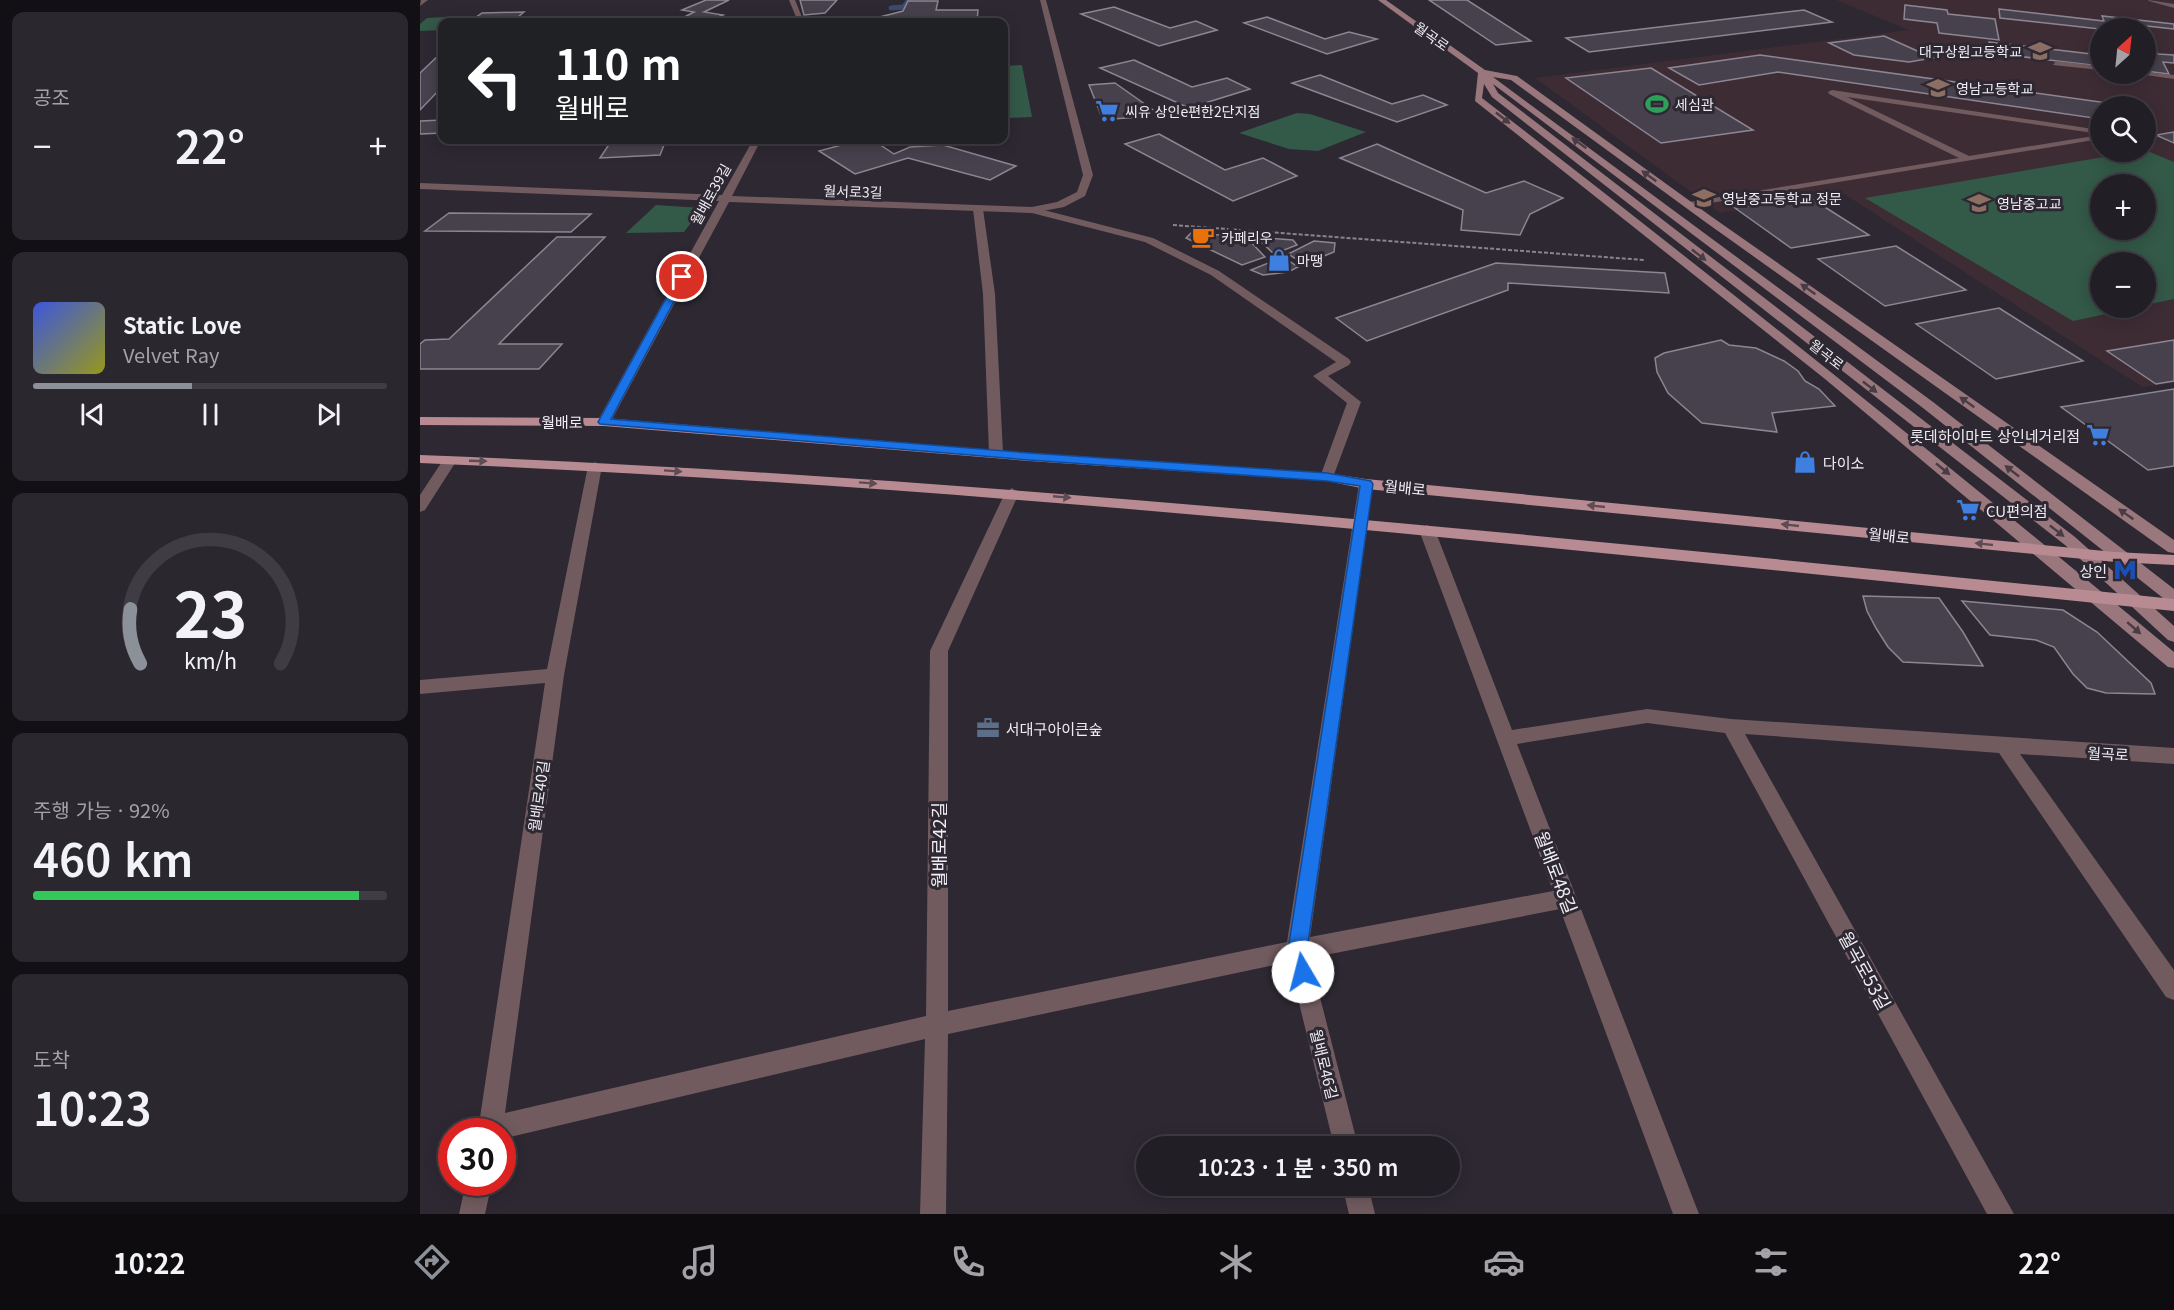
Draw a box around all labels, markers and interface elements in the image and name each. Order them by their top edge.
street label: 월곡로 [1410,17,1454,55]
north arrow [2090,18,2156,84]
map controls [2090,18,2156,318]
text: 110 m [555,31,682,92]
school or university icon: 대구상원고등학교 [2027,38,2053,64]
place label: 대구상원고등학교 [1919,41,2022,61]
icon: left [456,42,534,120]
school or university icon: 영남고등학교 [1925,75,1951,101]
place label: 영남고등학교 [1956,78,2033,98]
text: 공조 [33,82,70,111]
text: 월배로 [555,87,630,126]
sports icon: 세심관 [1644,91,1670,117]
place label: 세심관 [1675,94,1714,114]
button: search [2090,96,2156,162]
supermarket icon: 씨유 상인e편한2단지점 [1094,98,1120,124]
place label: 씨유 상인e편한2단지점 [1125,101,1260,121]
one-way arrow [1495,111,1511,124]
text: 22° [175,112,245,177]
text: − [33,121,51,169]
text: + [369,121,387,169]
one-way arrow [1572,137,1588,149]
street label: 월배로39길 [685,160,735,228]
one-way arrow [1642,170,1658,182]
button: + [2090,174,2156,240]
street label: 월서로3길 [823,180,883,202]
school or university icon: 영남중고등학교 정문 [1691,185,1717,211]
place label: 영남중고등학교 정문 [1722,188,1842,208]
school or university icon: 영남중고교 [1966,190,1992,216]
place label: 영남중고교 [1997,193,2062,213]
cafe icon: 카페리우 [1190,224,1216,250]
place label: 카페리우 [1221,227,1273,247]
shop icon: 마땡 [1266,247,1292,273]
one-way arrow [1690,249,1706,261]
place label: 마땡 [1297,250,1323,270]
pin [656,251,707,302]
button: − [2090,252,2156,318]
icon: arrive [665,260,698,293]
one-way arrow [1800,283,1816,295]
text: Static Love [123,308,242,340]
street label: 월곡로 [1806,334,1848,374]
text: Velvet Ray [123,340,219,369]
one-way arrow [1862,380,1877,392]
one-way arrow [1959,397,1975,408]
icon: previous [76,398,109,431]
icon: pause [194,398,227,431]
icon: next [312,398,345,431]
street label: 월배로 [541,411,583,432]
supermarket icon: 롯데하이마트 상인네거리점 [2085,422,2111,448]
place label: 롯데하이마트 상인네거리점 [1910,425,2080,446]
shop icon: 다이소 [1792,449,1818,475]
place label: 다이소 [1823,452,1865,473]
one-way arrow [469,456,488,465]
one-way arrow [1935,462,1951,475]
one-way arrow [664,466,683,475]
one-way arrow [2005,466,2020,478]
street label: 월배로 [1383,474,1427,500]
one-way arrow [858,479,877,488]
one-way arrow [1053,493,1072,502]
supermarket icon: CU편의점 [1955,497,1981,523]
place label: CU편의점 [1986,500,2048,521]
one-way arrow [1586,501,1605,511]
one-way arrow [2119,508,2135,520]
one-way arrow [1780,520,1799,530]
street label: 월배로 [1867,522,1911,548]
one-way arrow [2050,525,2065,537]
one-way arrow [1974,539,1993,549]
metro station icon: 상인 [2112,557,2138,583]
place label: 상인 [2079,560,2107,581]
text: 23 [173,566,247,656]
one-way arrow [2126,621,2141,634]
text: km/h [183,644,237,675]
office icon: 서대구아이큰숲 [975,715,1001,741]
place label: 서대구아이큰숲 [1006,718,1103,739]
street label: 월곡로 [2087,741,2129,765]
street label: 월배로40길 [523,759,553,833]
text: 주행 가능 · 92% [33,795,170,824]
street label: 월배로42길 [925,802,951,888]
text: 460 km [33,825,193,890]
street label: 월배로48길 [1529,827,1585,917]
street label: 월곡로53길 [1834,926,1898,1014]
position arrow [1271,940,1335,1004]
street label: 월배로46길 [1306,1027,1344,1101]
text: 도착 [33,1044,70,1073]
text: 10:23 [33,1074,152,1139]
speed limit sign: 30 [438,1118,516,1196]
text: 10:23 · 1 분 · 350 m [1198,1150,1398,1182]
icon: directions [411,1241,453,1283]
icon: music [679,1241,721,1283]
icon: phone [947,1241,989,1283]
icon: climate [1215,1241,1257,1283]
icon: car [1483,1241,1525,1283]
icon: filters [1750,1241,1792,1283]
text: 10:22 [113,1243,185,1282]
text: 22° [2018,1243,2061,1282]

